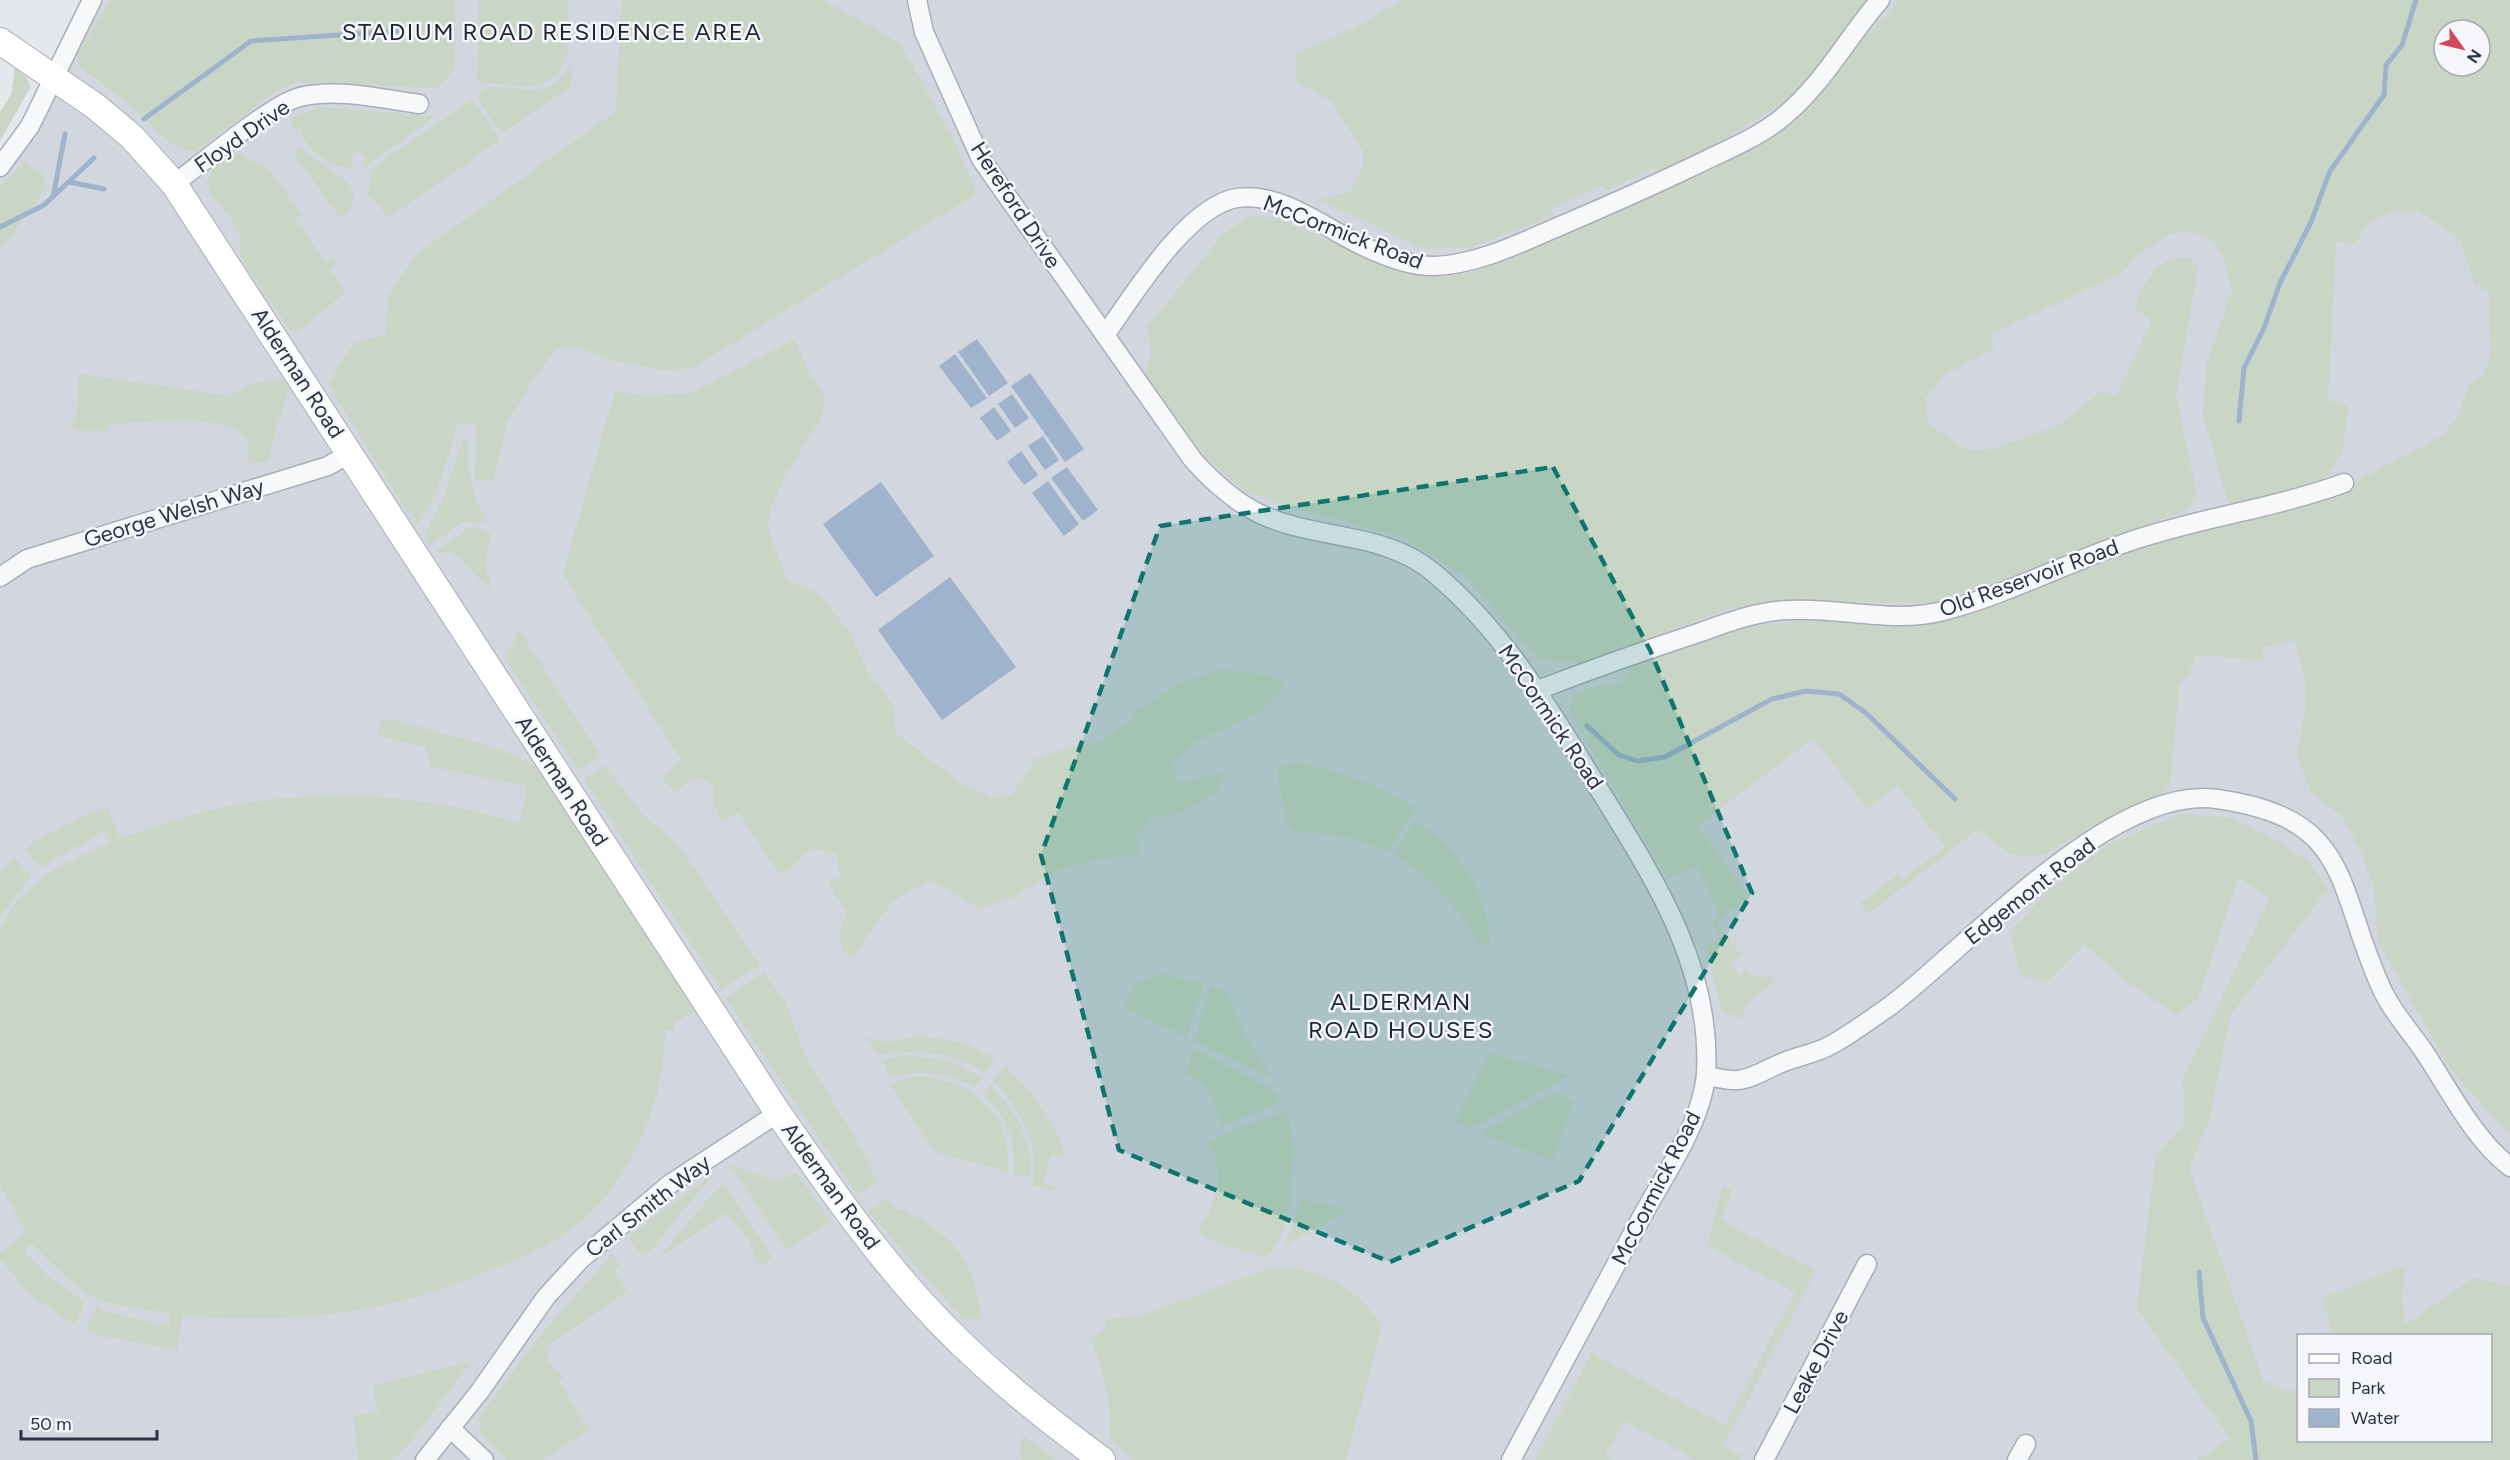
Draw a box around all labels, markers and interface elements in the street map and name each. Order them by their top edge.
district label: STADIUM ROAD RESIDENCE AREA [342,17,762,46]
north arrow [2432,18,2492,78]
text: N [2463,46,2485,67]
street label: Floyd Drive [189,93,295,179]
street label: Hereford Drive [965,137,1067,273]
street label: McCormick Road [1259,189,1427,275]
street label: Alderman Road [246,303,350,443]
street label: George Welsh Way [81,473,268,553]
street label: Old Reservoir Road [1936,533,2122,623]
street label: McCormick Road [1493,639,1609,795]
street label: Alderman Road [510,711,614,851]
street label: Edgemont Road [1959,831,2101,951]
district label: ALDERMAN ROAD HOUSES [1308,987,1494,1044]
street label: McCormick Road [1606,1107,1706,1269]
street label: Alderman Road [776,1117,886,1255]
street label: Carl Smith Way [580,1149,716,1263]
street label: Leake Drive [1777,1306,1855,1418]
legend [2297,1334,2492,1442]
text: Road [2351,1347,2392,1369]
text: Park [2351,1377,2386,1399]
scale bar [21,1403,158,1441]
text: Water [2351,1407,2399,1429]
text: 50 m [30,1413,72,1435]

